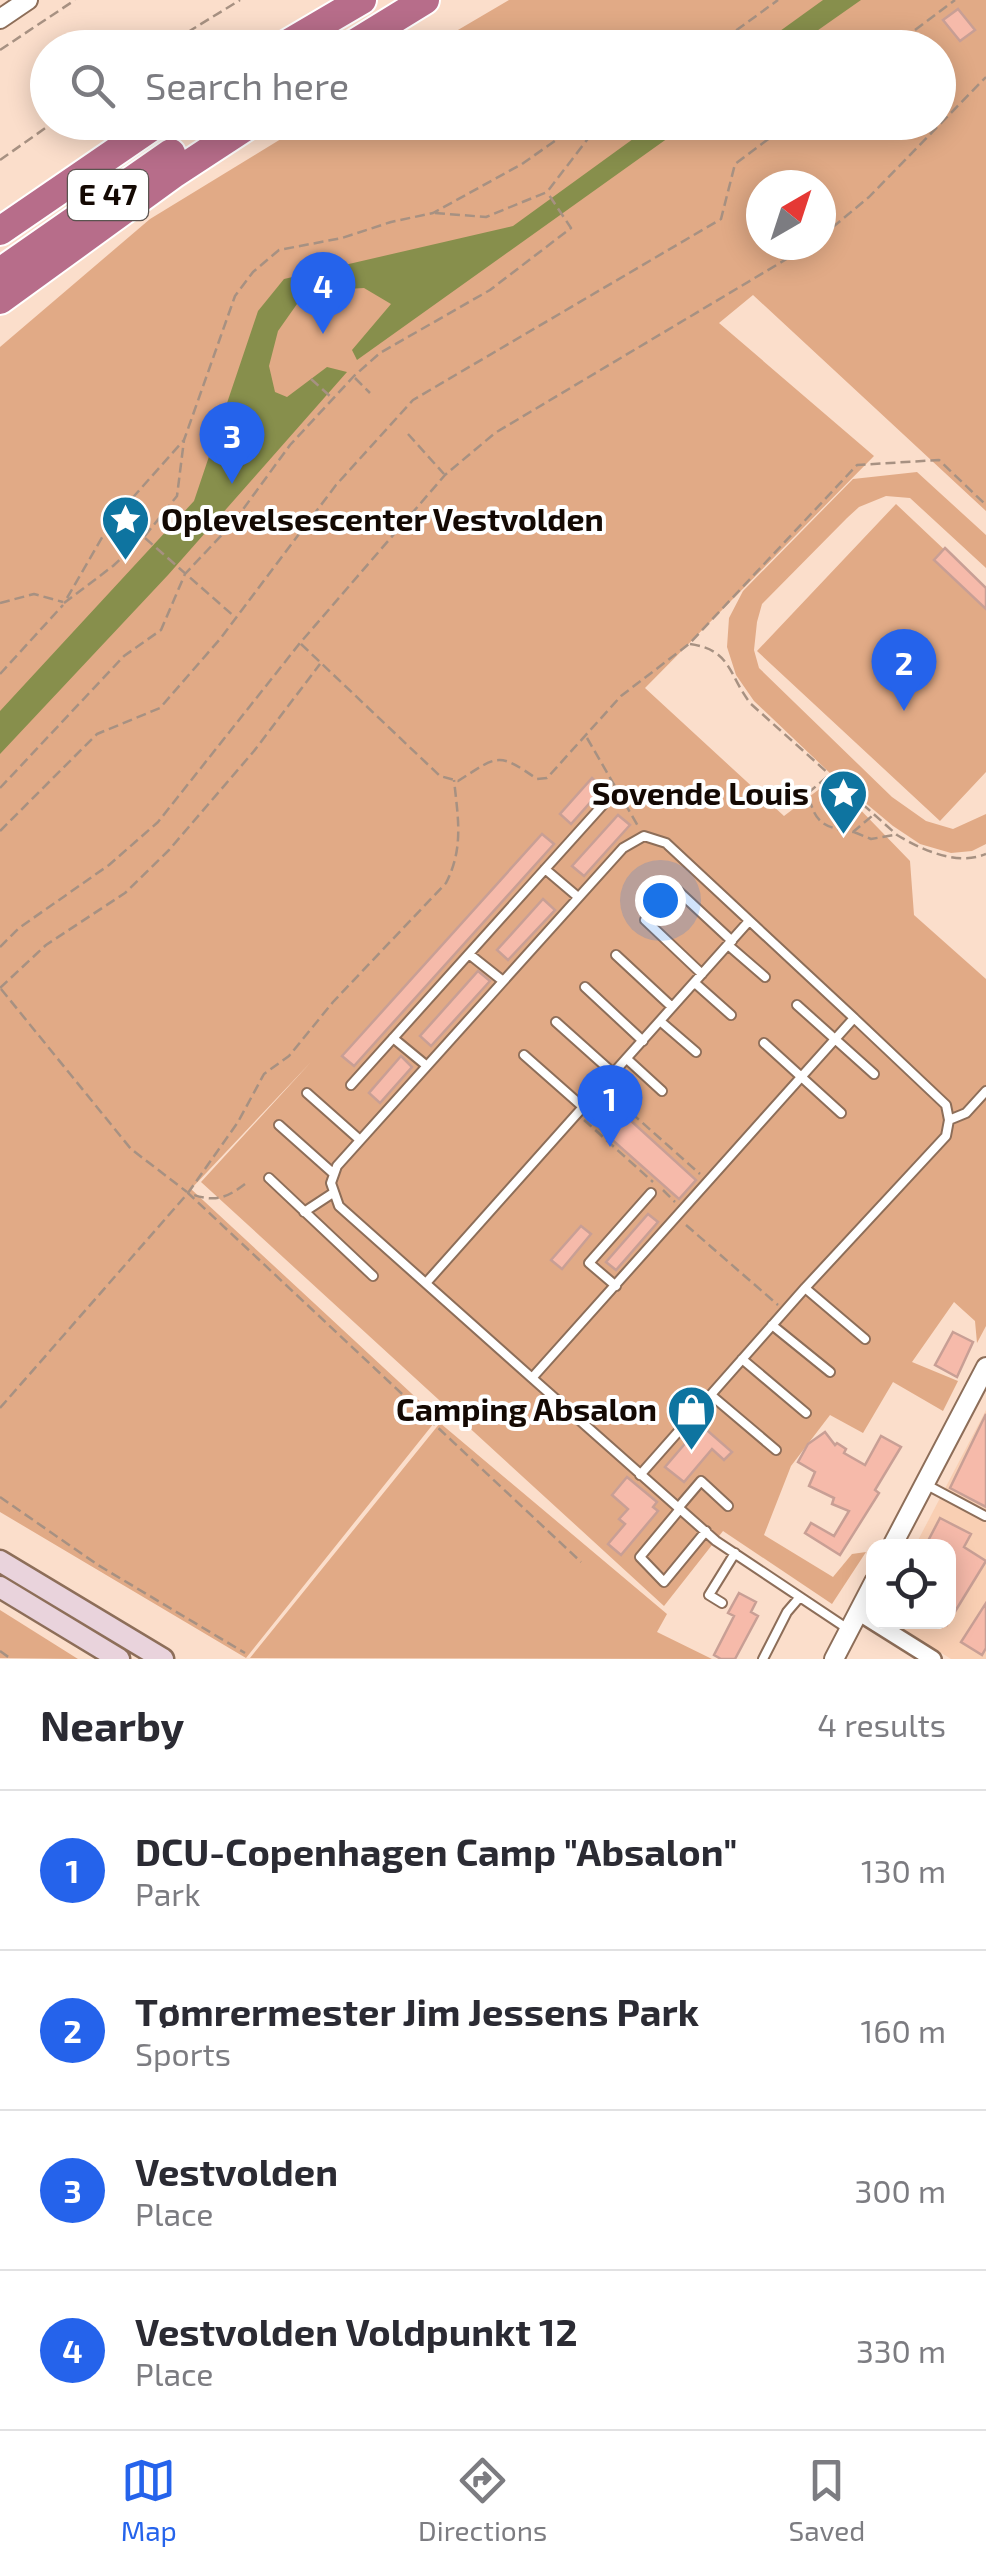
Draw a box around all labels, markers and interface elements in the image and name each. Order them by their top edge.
search box [30,30,956,140]
icon: search [65,58,120,113]
text: Search here [145,62,349,108]
road number: E 47 [68,170,148,220]
north arrow [746,170,836,260]
pin: 4 [290,252,356,334]
pin: 3 [200,402,264,484]
place icon: Oplevelsescenter Vestvolden [100,494,152,562]
place label: Oplevelsescenter Vestvolden [161,499,604,537]
pin: 2 [872,628,936,711]
place icon: Sovende Louis [818,768,870,836]
place label: Sovende Louis [592,773,809,811]
your location [635,875,686,926]
pin: 1 [578,1064,642,1147]
shop icon: Camping Absalon [666,1384,718,1452]
place label: Camping Absalon [396,1389,657,1427]
map controls [866,1539,956,1629]
button: locate [866,1539,956,1629]
text: Nearby [40,1699,184,1749]
text: 4 results [817,1705,946,1743]
text: DCU-Copenhagen Camp "Absalon" [135,1828,737,1874]
text: 1 [66,1851,79,1889]
text: 130 m [861,1851,946,1889]
text: Park [135,1874,200,1912]
text: Tømrermester Jim Jessens Park [135,1988,699,2034]
text: 2 [63,2011,82,2049]
text: 160 m [860,2011,946,2049]
text: Sports [135,2034,231,2072]
text: Vestvolden [135,2148,338,2194]
text: 3 [63,2171,82,2209]
text: 300 m [854,2171,946,2209]
text: Place [135,2194,214,2232]
text: Vestvolden Voldpunkt 12 [135,2308,578,2354]
text: 4 [62,2331,83,2369]
text: 330 m [856,2331,946,2369]
text: Place [135,2354,214,2392]
tab: Map [121,2453,177,2547]
tab: Directions [418,2453,547,2547]
tab: Saved [789,2453,865,2547]

